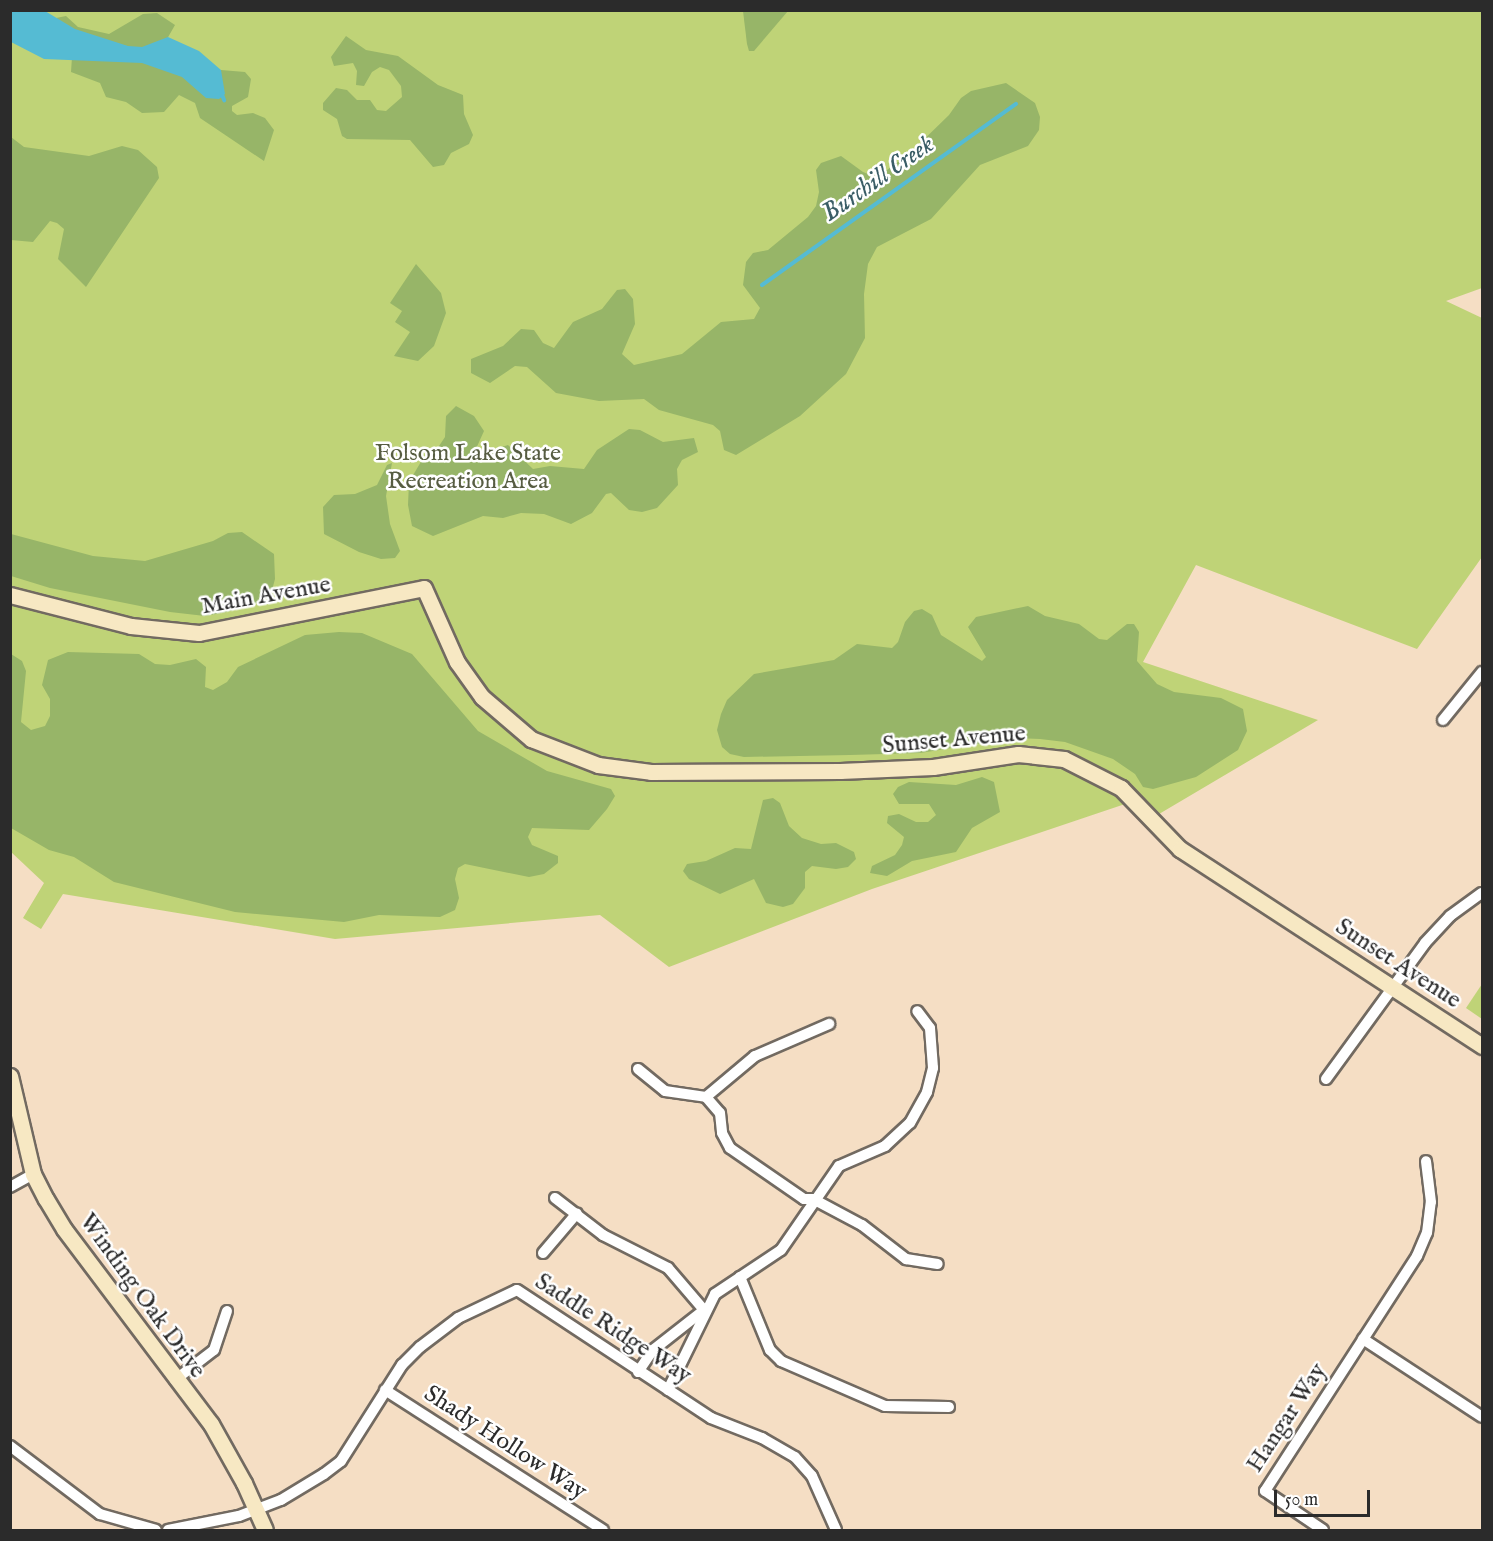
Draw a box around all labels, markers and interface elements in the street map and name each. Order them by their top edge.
water label: Burchill Creek [816,129,940,229]
park label: Folsom Lake State Recreation Area [375,440,561,496]
street label: Main Avenue [199,570,333,622]
street label: Sunset Avenue [881,719,1027,761]
street label: Sunset Avenue [1330,913,1466,1015]
street label: Winding Oak Drive [73,1208,211,1384]
street label: Saddle Ridge Way [529,1268,697,1390]
street label: Hangar Way [1241,1358,1333,1478]
street label: Shady Hollow Way [418,1380,592,1506]
scale bar [1277,1478,1373,1516]
text: 50 m [1285,1489,1318,1512]

